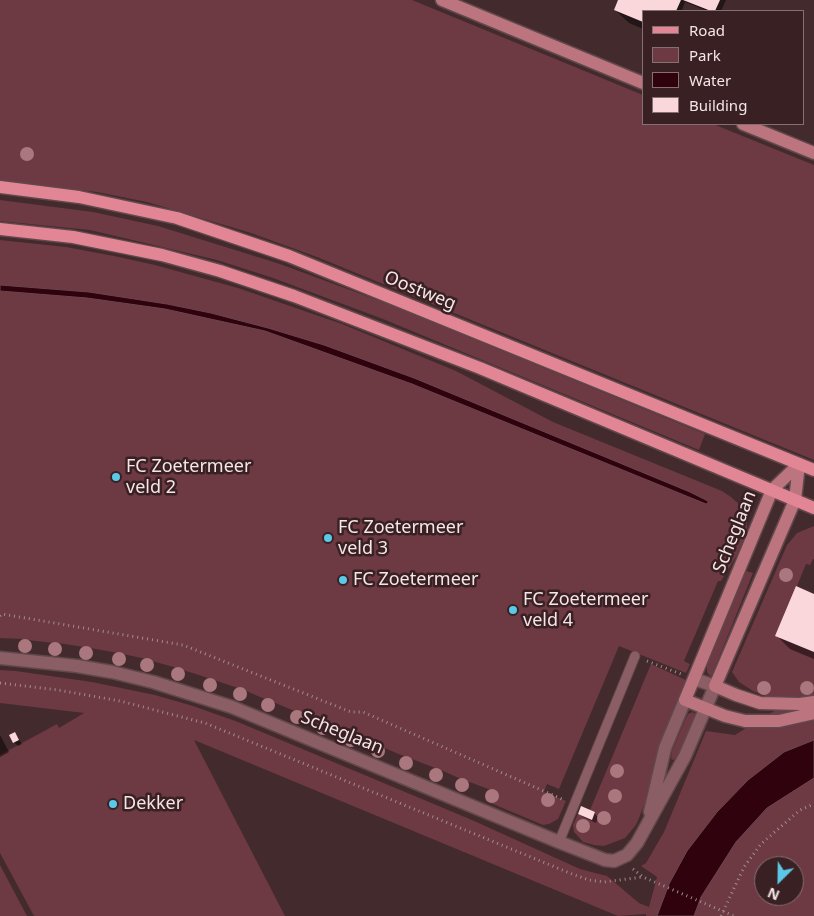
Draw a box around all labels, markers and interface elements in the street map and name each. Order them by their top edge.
legend [642,10,804,125]
text: Road [689,20,725,40]
text: Park [689,45,721,65]
text: Water [689,70,731,90]
text: Building [689,95,747,115]
street label: Oostweg [381,267,459,315]
place label: FC Zoetermeer veld 2 [126,456,251,498]
marker: FC Zoetermeer veld 2 [110,471,122,483]
street label: Scheglaan [709,488,761,576]
place label: FC Zoetermeer veld 3 [338,517,463,560]
marker: FC Zoetermeer veld 3 [322,532,334,544]
place label: FC Zoetermeer [353,569,478,591]
marker: FC Zoetermeer [337,574,349,586]
place label: FC Zoetermeer veld 4 [523,589,648,632]
marker: FC Zoetermeer veld 4 [507,604,519,616]
street label: Scheglaan [298,707,386,759]
place label: Dekker [123,793,183,815]
marker: Dekker [107,798,119,810]
north arrow [754,856,804,906]
text: N [764,883,782,905]

